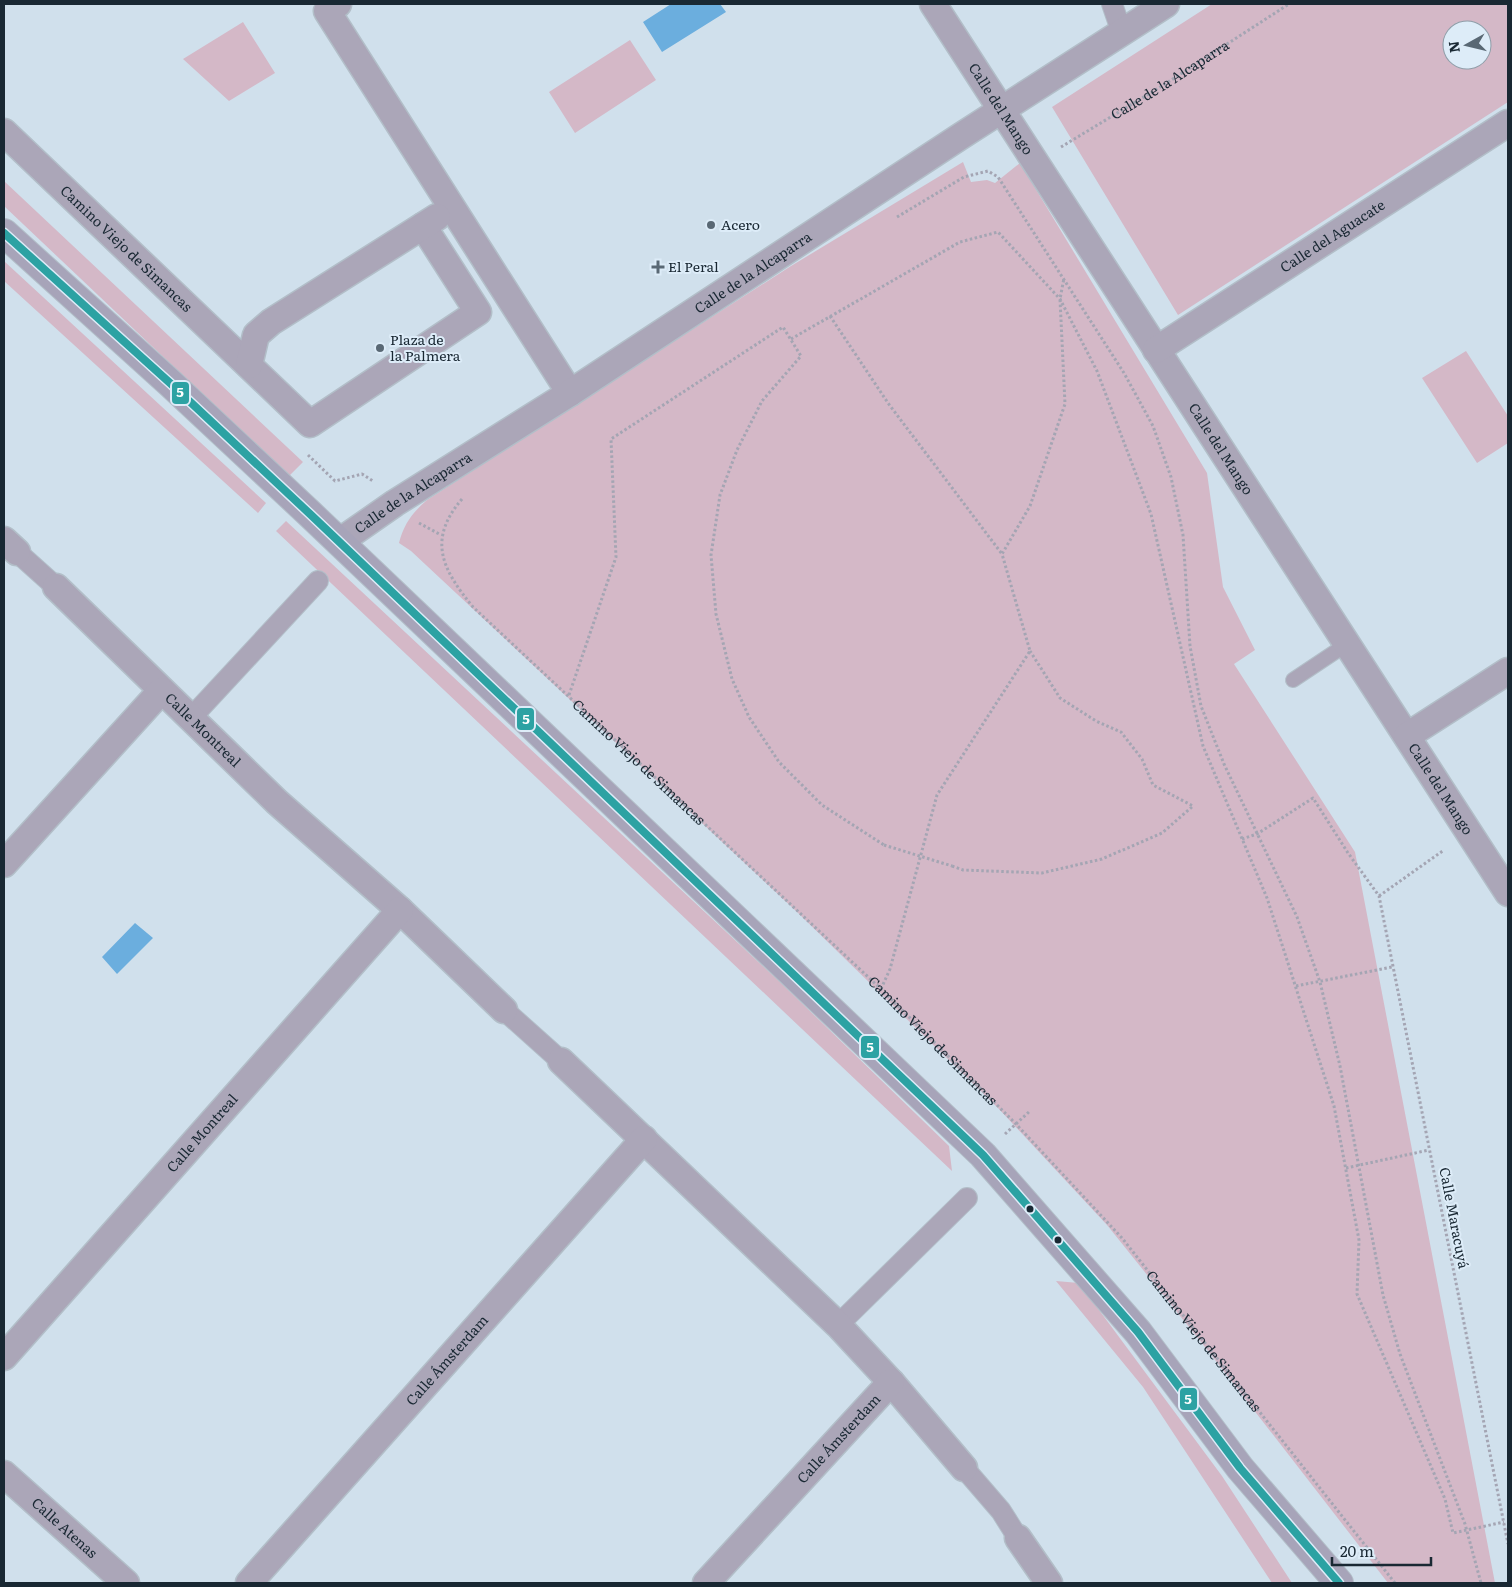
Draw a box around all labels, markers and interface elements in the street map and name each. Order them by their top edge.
north arrow [1442,20,1492,70]
street label: Calle de la Alcaparra [1107,34,1233,124]
text: N [1442,39,1464,54]
street label: Calle del Mango [965,59,1039,158]
street label: Camino Viejo de Simancas [57,180,197,316]
street label: Calle del Aguacate [1276,194,1388,277]
place label: Acero [721,214,760,234]
marker: Acero [705,219,717,231]
street label: Calle de la Alcaparra [690,226,815,318]
place label: El Peral [668,256,719,276]
marker: El Peral [652,261,664,273]
place label: Plaza de la Palmera [390,329,461,365]
marker: Plaza de la Palmera [374,342,386,354]
line badge: 5 [171,381,190,405]
text: 5 [176,381,184,401]
street label: Calle del Mango [1185,399,1259,498]
street label: Calle de la Alcaparra [350,446,475,537]
street label: Calle Montreal [161,688,246,771]
street label: Camino Viejo de Simancas [569,694,710,829]
line badge: 5 [516,707,535,731]
text: 5 [522,708,530,728]
street label: Calle del Mango [1405,739,1479,838]
street label: Camino Viejo de Simancas [864,971,1003,1109]
line badge: 5 [860,1035,880,1059]
text: 5 [866,1036,874,1056]
street label: Calle Montreal [161,1089,242,1176]
street label: Calle Maracuyá [1435,1166,1475,1271]
unlabelled marker [1025,1204,1035,1214]
unlabelled marker [1053,1235,1063,1245]
street label: Camino Viejo de Simancas [1142,1265,1267,1416]
street label: Calle Ámsterdam [401,1310,492,1409]
line badge: 5 [1179,1387,1198,1411]
text: 5 [1184,1388,1192,1408]
street label: Calle Ámsterdam [792,1389,885,1487]
street label: Calle Atenas [28,1492,102,1562]
scale bar [1332,1534,1431,1566]
text: 20 m [1340,1539,1374,1562]

